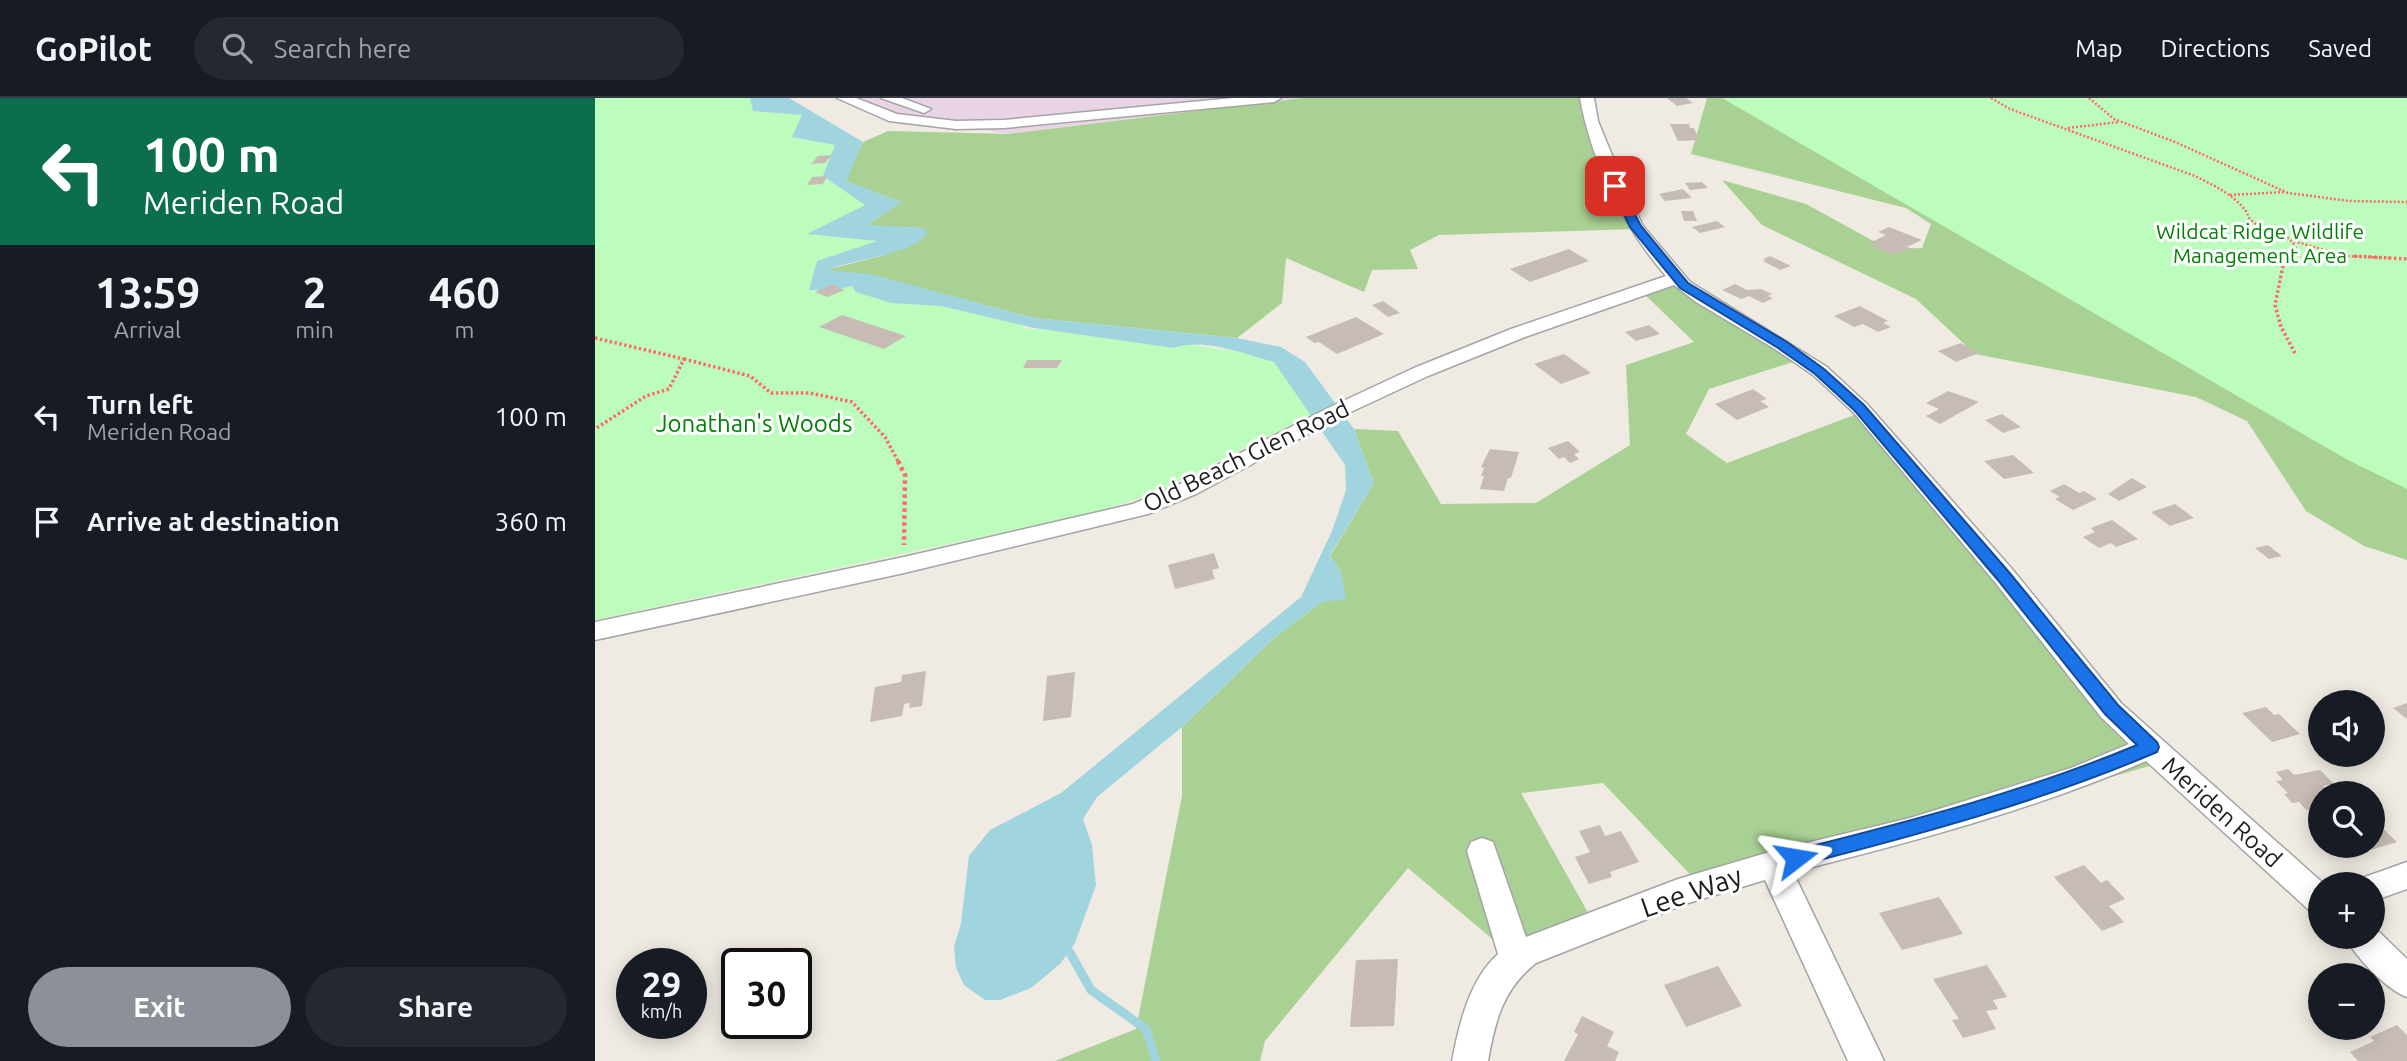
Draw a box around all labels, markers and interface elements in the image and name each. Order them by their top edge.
search box [194,17,684,80]
icon: search [218,29,256,67]
text: GoPilot [35,30,152,67]
text: Search here [274,34,411,63]
text: Map [2075,35,2122,62]
text: Directions [2160,35,2270,62]
text: Saved [2308,35,2372,62]
icon: left [28,126,119,217]
text: 100 m [143,126,280,181]
pin [1585,156,1645,216]
icon: arrive [1596,167,1634,205]
text: Meriden Road [143,184,344,220]
park label: Wildcat Ridge Wildlife Management Area [2156,219,2364,267]
text: 13:59 [95,269,200,316]
text: 2 [303,269,326,316]
text: 460 [429,269,500,316]
text: Arrival [114,317,181,342]
text: min [295,317,334,342]
text: m [454,317,474,342]
text: Turn left [87,390,193,419]
street label: Old Beach Glen Road [1139,394,1353,518]
icon: left [28,398,66,436]
text: 100 m [495,402,567,431]
park label: Jonathan's Woods [656,410,852,437]
text: Meriden Road [87,419,232,444]
icon: arrive [28,503,66,541]
text: Arrive at destination [87,507,340,536]
text: 360 m [495,507,567,536]
map controls [2308,690,2385,1040]
button: sound [2308,690,2385,767]
street label: Meriden Road [2157,752,2287,872]
button: search [2308,781,2385,858]
position arrow [1759,821,1833,895]
street label: Lee Way [1636,859,1746,923]
button: + [2308,872,2385,949]
speed limit sign: 30 [721,948,812,1039]
button: − [2308,963,2385,1040]
text: 29 [642,964,681,1004]
button: Exit [28,967,291,1047]
button: Share [305,967,567,1047]
text: km/h [641,1001,682,1021]

